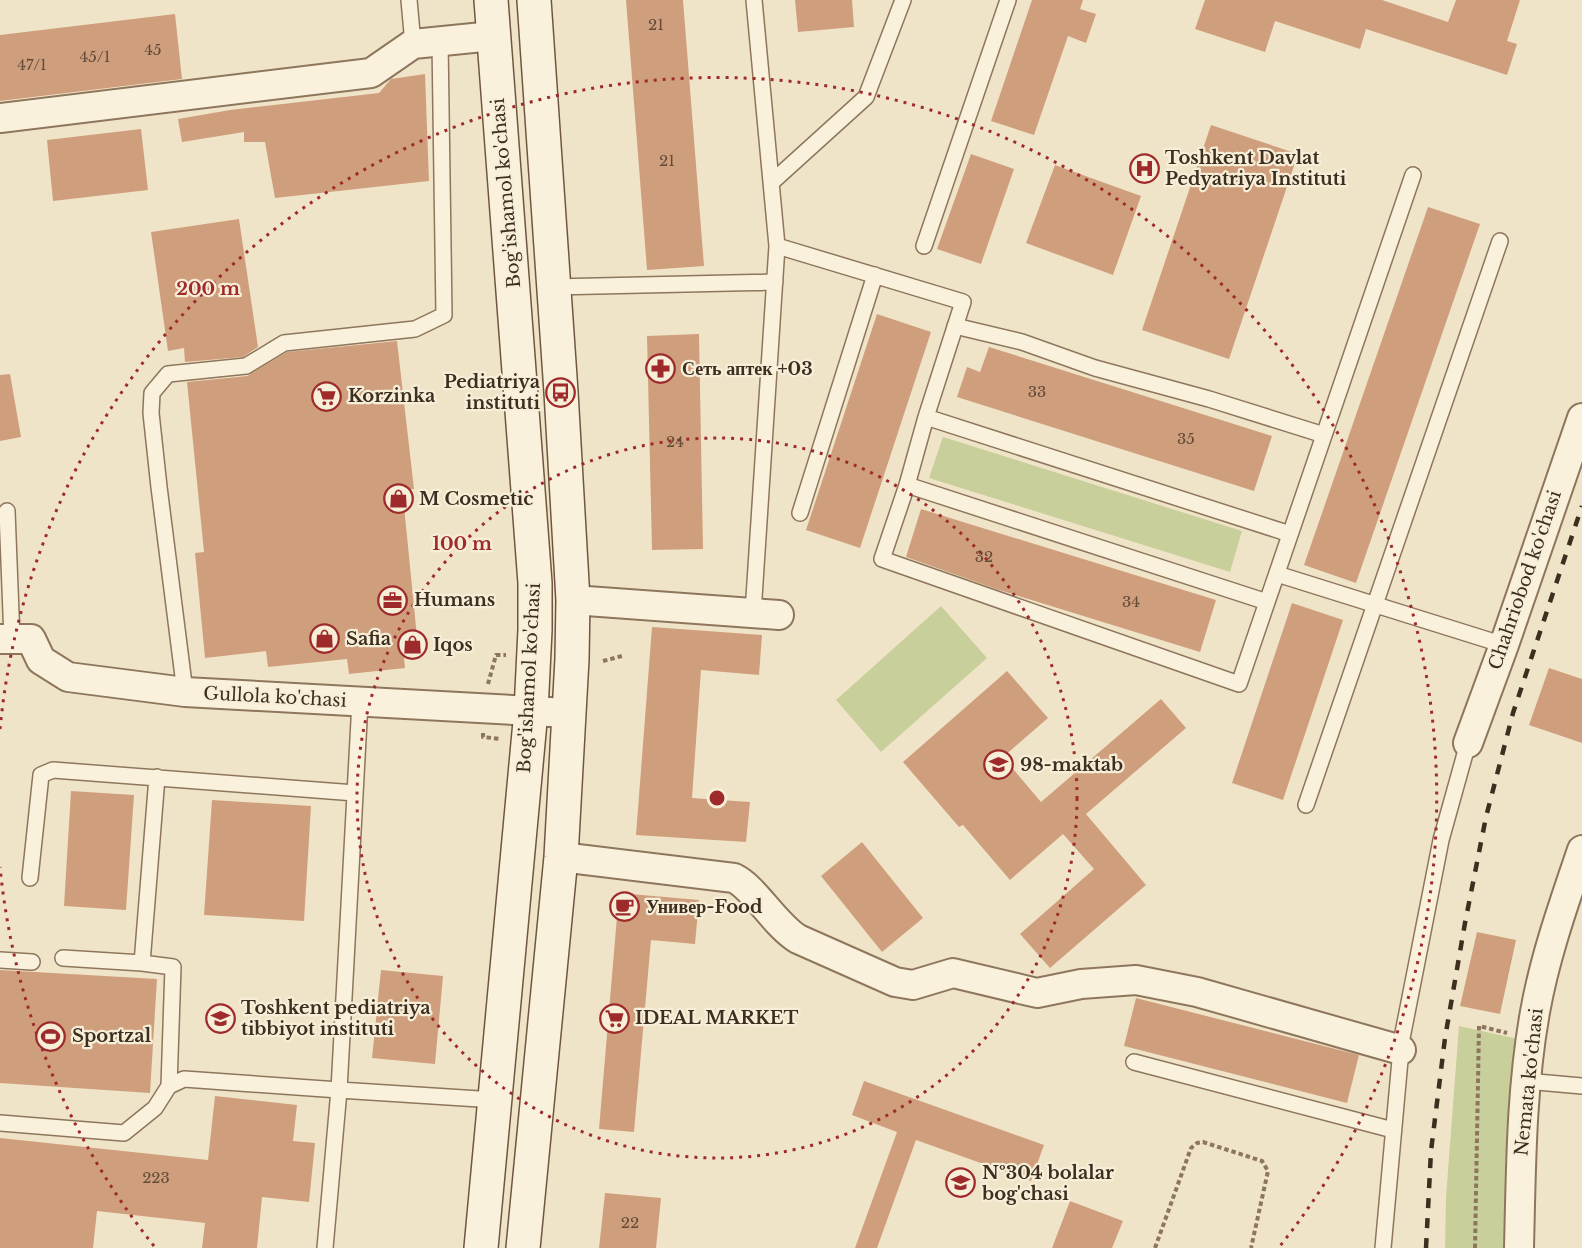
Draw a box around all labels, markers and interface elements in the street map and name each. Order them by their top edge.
house number: 21 [648,15,664,34]
house number: 45 [144,40,162,59]
house number: 45/1 [80,47,110,66]
house number: 47/1 [17,55,47,74]
street label: Bog'ishamol ko'chasi [487,97,525,289]
place label: Toshkent Davlat Pedyatriya Instituti [1165,147,1347,190]
house number: 21 [659,151,675,170]
hospital icon: Toshkent Davlat Pedyatriya Instituti [1128,152,1160,184]
text: 200 m [176,278,240,300]
pharmacy icon: Сеть аптек +03 [645,353,677,385]
place label: Сеть аптек +03 [682,358,813,380]
place label: Pediatriya instituti [444,371,541,414]
bus stop icon: Pediatriya instituti [545,376,577,408]
supermarket icon: Korzinka [311,380,343,412]
house number: 33 [1028,382,1046,401]
place label: Korzinka [348,385,436,407]
house number: 35 [1177,429,1195,448]
house number: 24 [666,432,684,451]
shop icon: M Cosmetic [382,483,414,515]
street label: Chahriobod ko'chasi [1484,487,1566,673]
place label: M Cosmetic [419,488,533,510]
text: 100 m [432,533,492,555]
house number: 32 [975,547,993,566]
street label: Bog'ishamol ko'chasi [513,582,545,774]
office icon: Humans [377,584,409,616]
place label: Humans [414,589,495,611]
house number: 34 [1122,592,1140,611]
shop icon: Safia [309,623,341,655]
place label: Safia [346,628,392,650]
shop icon: Iqos [396,629,428,661]
place label: Iqos [433,634,473,656]
street label: Gullola ko'chasi [203,682,347,712]
school or university icon: 98-maktab [983,749,1015,781]
place label: 98-maktab [1020,754,1123,776]
centre of rings [707,788,727,808]
cafe icon: Универ-Food [609,891,641,923]
place label: Универ-Food [646,896,763,918]
place label: Toshkent pediatriya tibbiyot instituti [241,997,431,1040]
school or university icon: Toshkent pediatriya tibbiyot instituti [204,1002,236,1034]
supermarket icon: IDEAL MARKET [598,1002,630,1034]
place label: IDEAL MARKET [635,1007,799,1029]
street label: Nemata ko'chasi [1510,1007,1548,1157]
sports icon: Sportzal [35,1020,67,1052]
place label: Sportzal [72,1025,152,1047]
place label: №304 bolalar bog'chasi [981,1162,1114,1205]
school or university icon: №304 bolalar bog'chasi [945,1167,977,1199]
house number: 223 [142,1168,170,1187]
house number: 22 [621,1213,639,1232]

